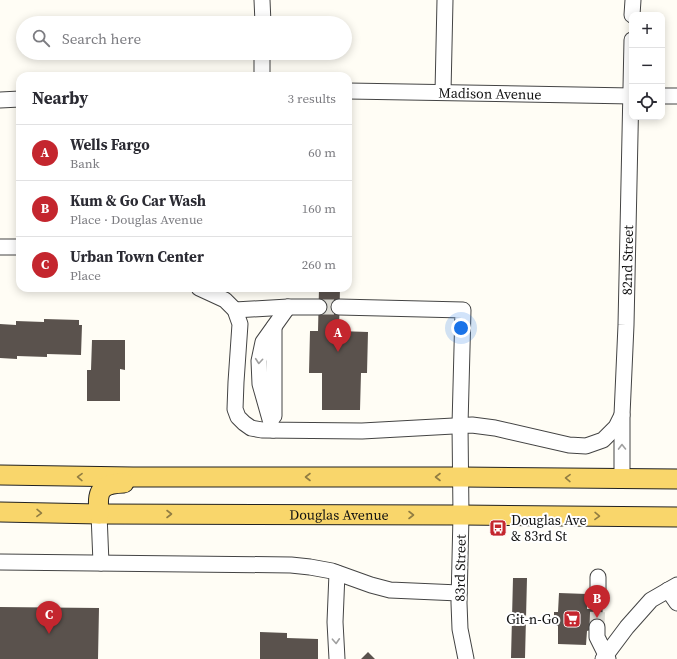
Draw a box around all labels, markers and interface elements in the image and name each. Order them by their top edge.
map controls [629,12,665,120]
button: + [629,12,665,48]
search box [16,16,352,60]
icon: search [30,27,52,49]
text: Search here [62,28,141,49]
button: − [629,48,665,84]
street label: Madison Avenue [438,83,542,104]
button: locate [629,84,665,120]
text: Nearby [32,86,88,110]
text: 3 results [288,90,336,107]
text: Wells Fargo [70,134,150,155]
text: A [41,144,49,161]
text: 60 m [308,144,336,161]
text: Bank [70,155,100,172]
text: Kum & Go Car Wash [70,190,206,211]
text: B [41,200,49,217]
text: 160 m [302,200,336,217]
text: Place · Douglas Avenue [70,211,203,228]
street label: 82nd Street [617,224,638,295]
text: Urban Town Center [70,246,204,267]
text: C [41,256,49,273]
text: 260 m [302,256,336,273]
text: Place [70,267,101,284]
your location [451,318,471,338]
pin: A [325,319,351,352]
one-way arrow [255,358,264,364]
one-way arrow [618,444,626,450]
one-way arrow [77,472,83,481]
one-way arrow [305,473,311,481]
one-way arrow [435,473,441,481]
one-way arrow [565,474,571,483]
street label: Douglas Avenue [289,505,389,525]
one-way arrow [36,508,42,517]
one-way arrow [166,510,172,518]
place label: Douglas Ave & 83rd St [511,510,587,546]
one-way arrow [408,511,414,519]
one-way arrow [594,512,600,521]
bus stop icon: Douglas Ave & 83rd St [488,518,508,538]
street label: 83rd Street [449,534,471,602]
pin: B [584,585,610,618]
pin: C [36,601,62,634]
place label: Git-n-Go [506,609,559,629]
supermarket icon: Git-n-Go [562,609,582,629]
one-way arrow [331,638,340,644]

